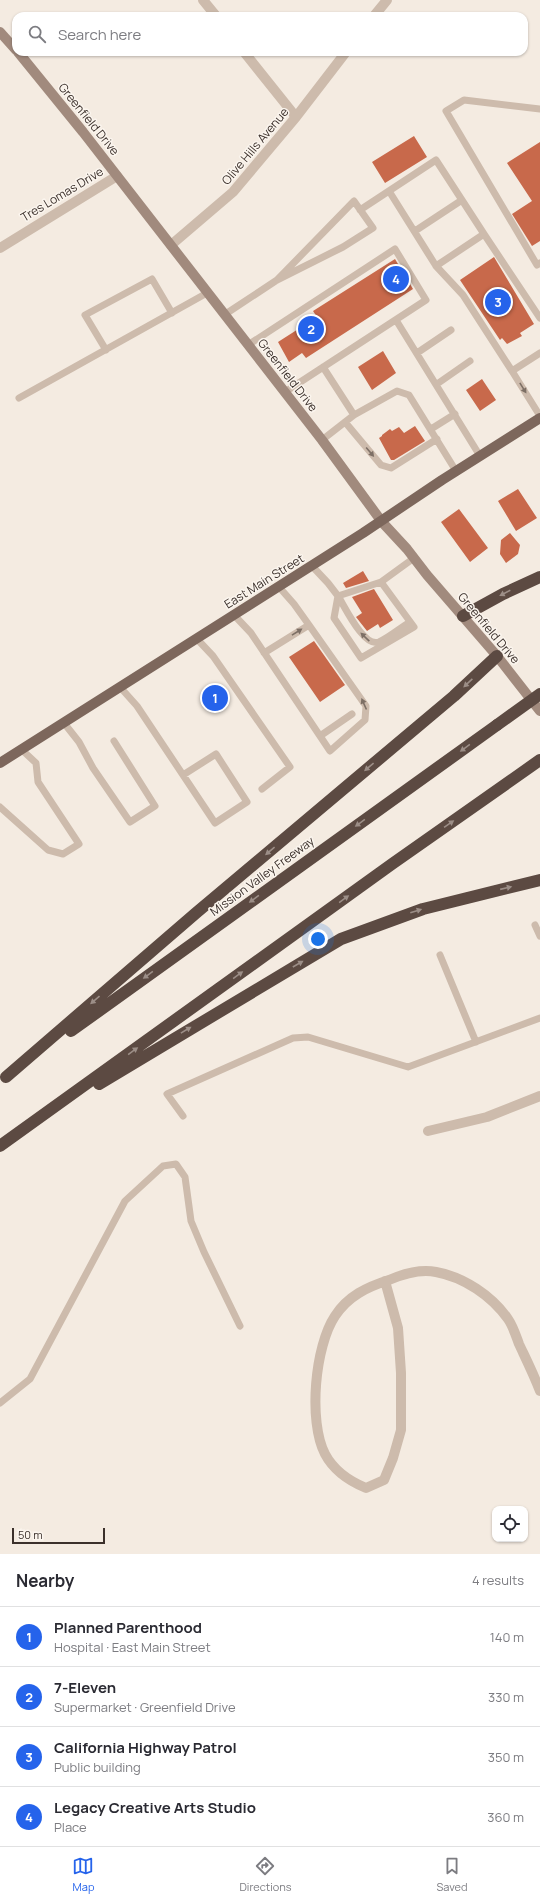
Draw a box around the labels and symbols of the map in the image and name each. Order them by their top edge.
street label: Greenfield Drive [55,79,123,159]
street label: Olive Hills Avenue [218,104,292,188]
street label: Tres Lomas Drive [18,163,106,225]
pin: 4 [383,264,409,294]
pin: 3 [485,287,511,317]
pin: 2 [298,314,324,344]
street label: Greenfield Drive [254,335,322,415]
one-way arrow [519,383,527,393]
one-way arrow [365,447,374,457]
street label: East Main Street [221,549,307,612]
street label: Greenfield Drive [454,589,524,667]
one-way arrow [499,590,511,597]
one-way arrow [292,628,302,636]
one-way arrow [360,633,370,642]
one-way arrow [463,678,473,688]
pin: 1 [202,683,228,713]
one-way arrow [361,699,367,710]
one-way arrow [460,743,470,751]
one-way arrow [364,763,374,772]
one-way arrow [354,819,365,827]
one-way arrow [444,820,455,828]
street label: Mission Valley Freeway [206,832,318,920]
one-way arrow [264,847,275,856]
one-way arrow [500,885,512,891]
one-way arrow [249,895,259,903]
one-way arrow [338,895,349,903]
one-way arrow [410,908,422,914]
your location [308,929,328,949]
one-way arrow [292,960,304,967]
one-way arrow [143,971,154,979]
one-way arrow [233,971,243,979]
one-way arrow [90,996,101,1005]
one-way arrow [180,1027,192,1034]
one-way arrow [127,1047,138,1055]
scale bar [12,1526,105,1545]

